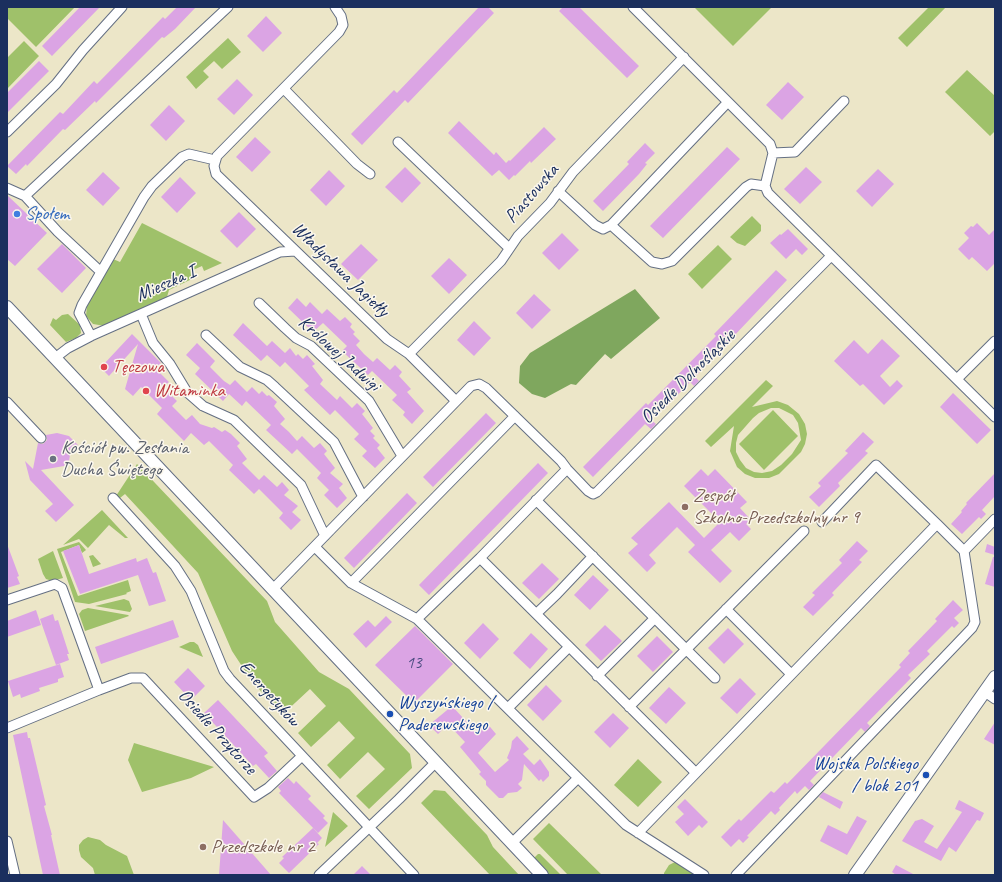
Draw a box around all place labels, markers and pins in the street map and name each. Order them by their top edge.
place label: Społem [25,203,69,225]
marker: Społem [12,209,22,219]
place label: Tęczowa [112,356,164,378]
marker: Tęczowa [99,362,109,372]
place label: Witaminka [154,380,225,402]
marker: Witaminka [141,386,151,396]
place label: Kościół pw. Zesłania Ducha Świętego [61,437,188,481]
marker: Kościół pw. Zesłania Ducha Świętego [48,454,58,464]
place label: Zespół Szkolno-Przedszkolny nr 9 [693,485,860,529]
marker: Zespół Szkolno-Przedszkolny nr 9 [680,502,690,512]
place label: Wyszyńskiego / Paderewskiego [398,692,493,736]
marker: Wyszyńskiego / Paderewskiego [385,709,395,719]
place label: Wojska Polskiego / blok 201 [813,753,918,797]
marker: Wojska Polskiego / blok 201 [921,770,931,780]
place label: Przedszkole nr 2 [211,836,315,858]
marker: Przedszkole nr 2 [198,842,208,852]

